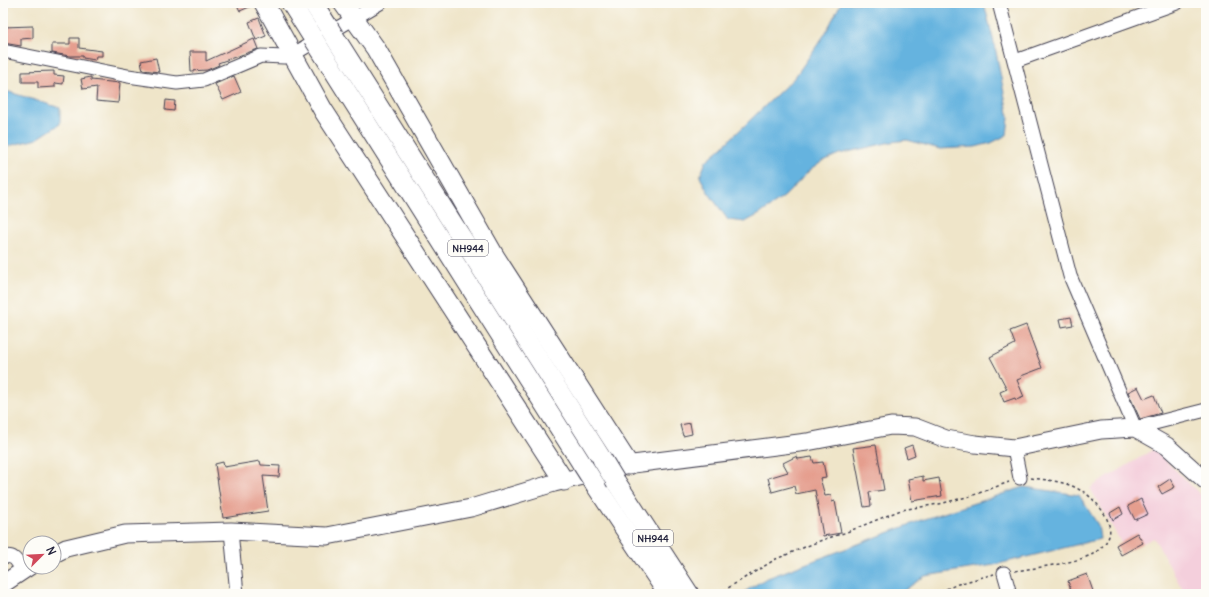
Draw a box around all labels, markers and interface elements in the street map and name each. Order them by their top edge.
road number: NH944 [448,240,488,256]
road number: NH944 [633,530,673,546]
north arrow [22,535,62,575]
text: N [43,545,59,557]

